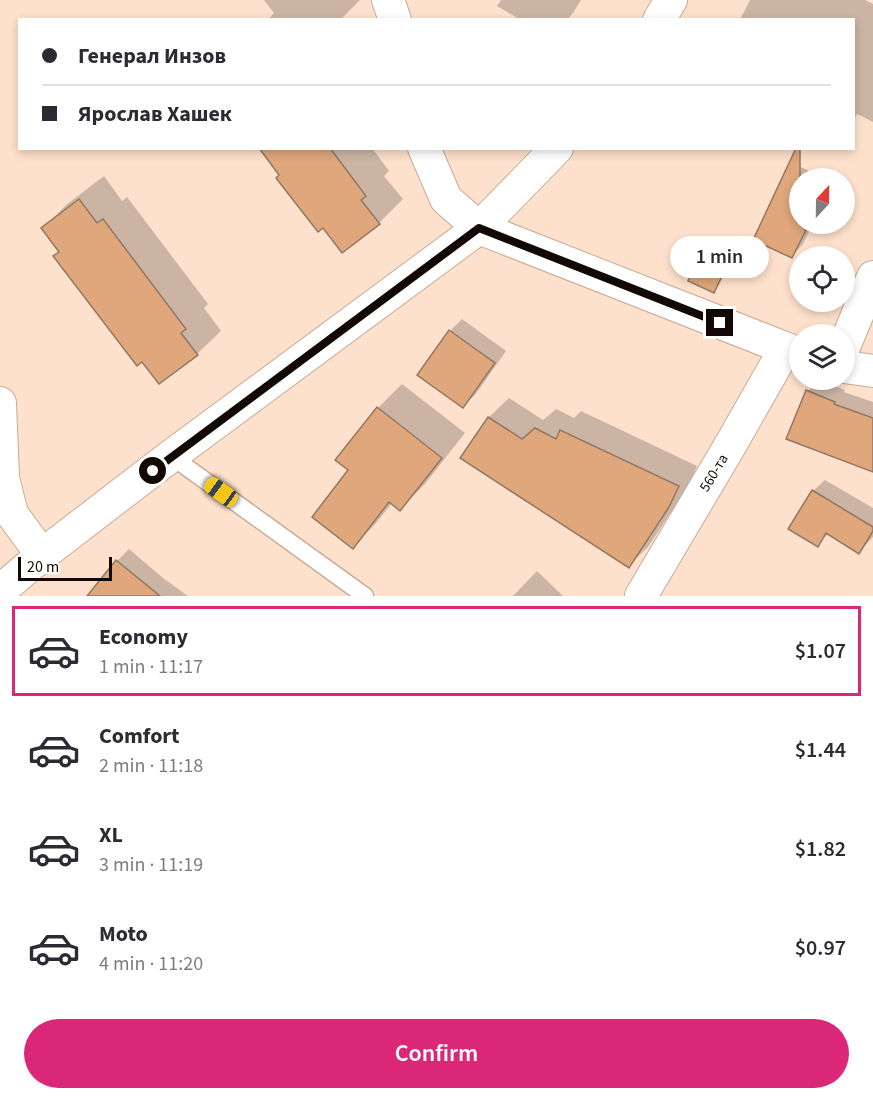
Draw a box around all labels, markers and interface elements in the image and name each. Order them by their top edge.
text: Генерал Инзов [78,40,226,72]
text: Ярослав Хашек [78,98,232,130]
north arrow [789,168,855,234]
map controls [789,168,855,390]
callout: 1 min [670,236,770,278]
text: 1 min [696,243,743,271]
button: locate [789,246,855,312]
route end [706,309,733,336]
button: layers [789,324,855,390]
street label: 560-та [694,450,734,496]
route start [139,457,166,484]
car [201,474,241,510]
scale bar [18,554,112,582]
text: 20 m [27,556,59,578]
text: Economy [99,621,188,653]
icon: car [27,624,81,678]
text: $1.07 [795,635,846,667]
text: 1 min · 11:17 [99,653,203,681]
text: Comfort [99,720,180,752]
icon: car [27,723,81,777]
text: $1.44 [795,734,846,766]
text: 2 min · 11:18 [99,752,203,780]
text: XL [99,819,123,851]
icon: car [27,822,81,876]
text: $1.82 [795,833,846,865]
text: 3 min · 11:19 [99,851,203,879]
text: Moto [99,918,148,950]
icon: car [27,921,81,975]
text: $0.97 [795,932,846,964]
text: 4 min · 11:20 [99,950,203,978]
button: Confirm [24,1019,849,1088]

